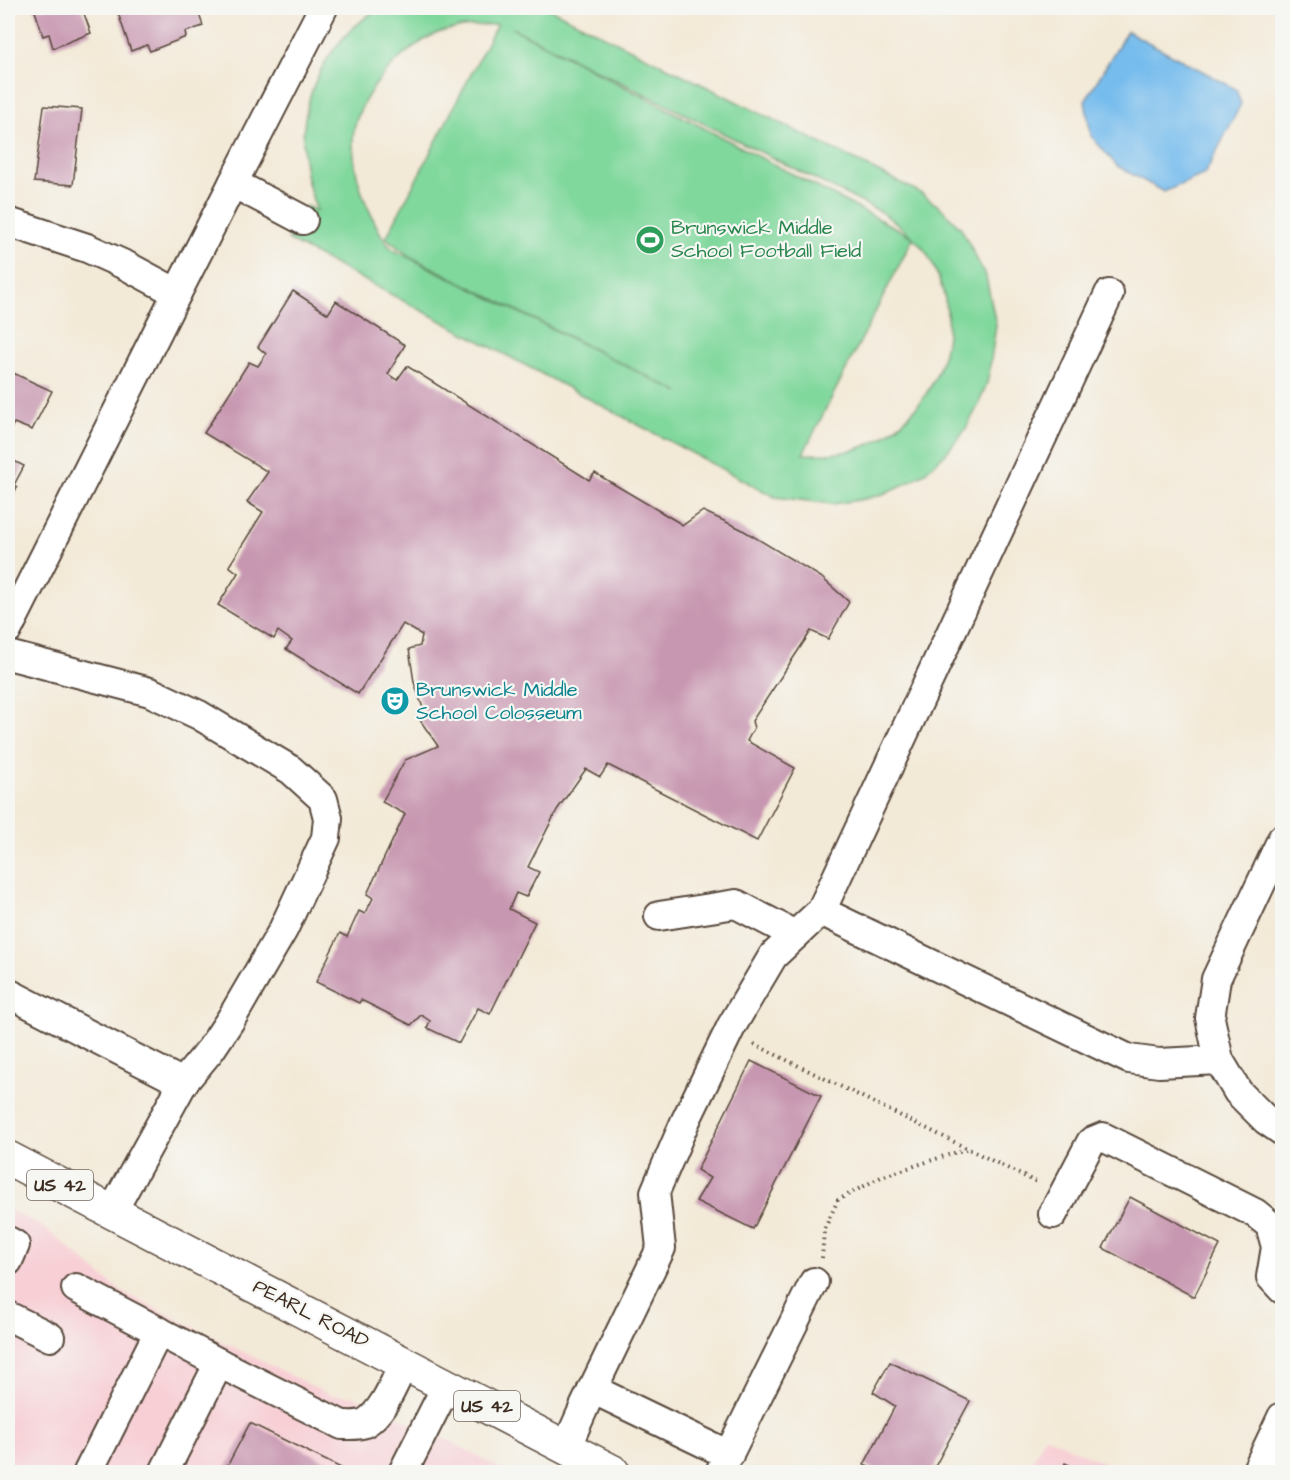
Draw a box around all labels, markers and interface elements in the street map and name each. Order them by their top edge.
place label: Brunswick Middle School Football Field [671,214,861,265]
sports icon: Brunswick Middle School Football Field [634,224,666,256]
place label: Brunswick Middle School Colosseum [416,676,582,727]
theatre icon: Brunswick Middle School Colosseum [379,685,411,717]
road number: US 42 [27,1170,93,1200]
street label: PEARL ROAD [248,1273,374,1355]
road number: US 42 [454,1391,520,1421]

